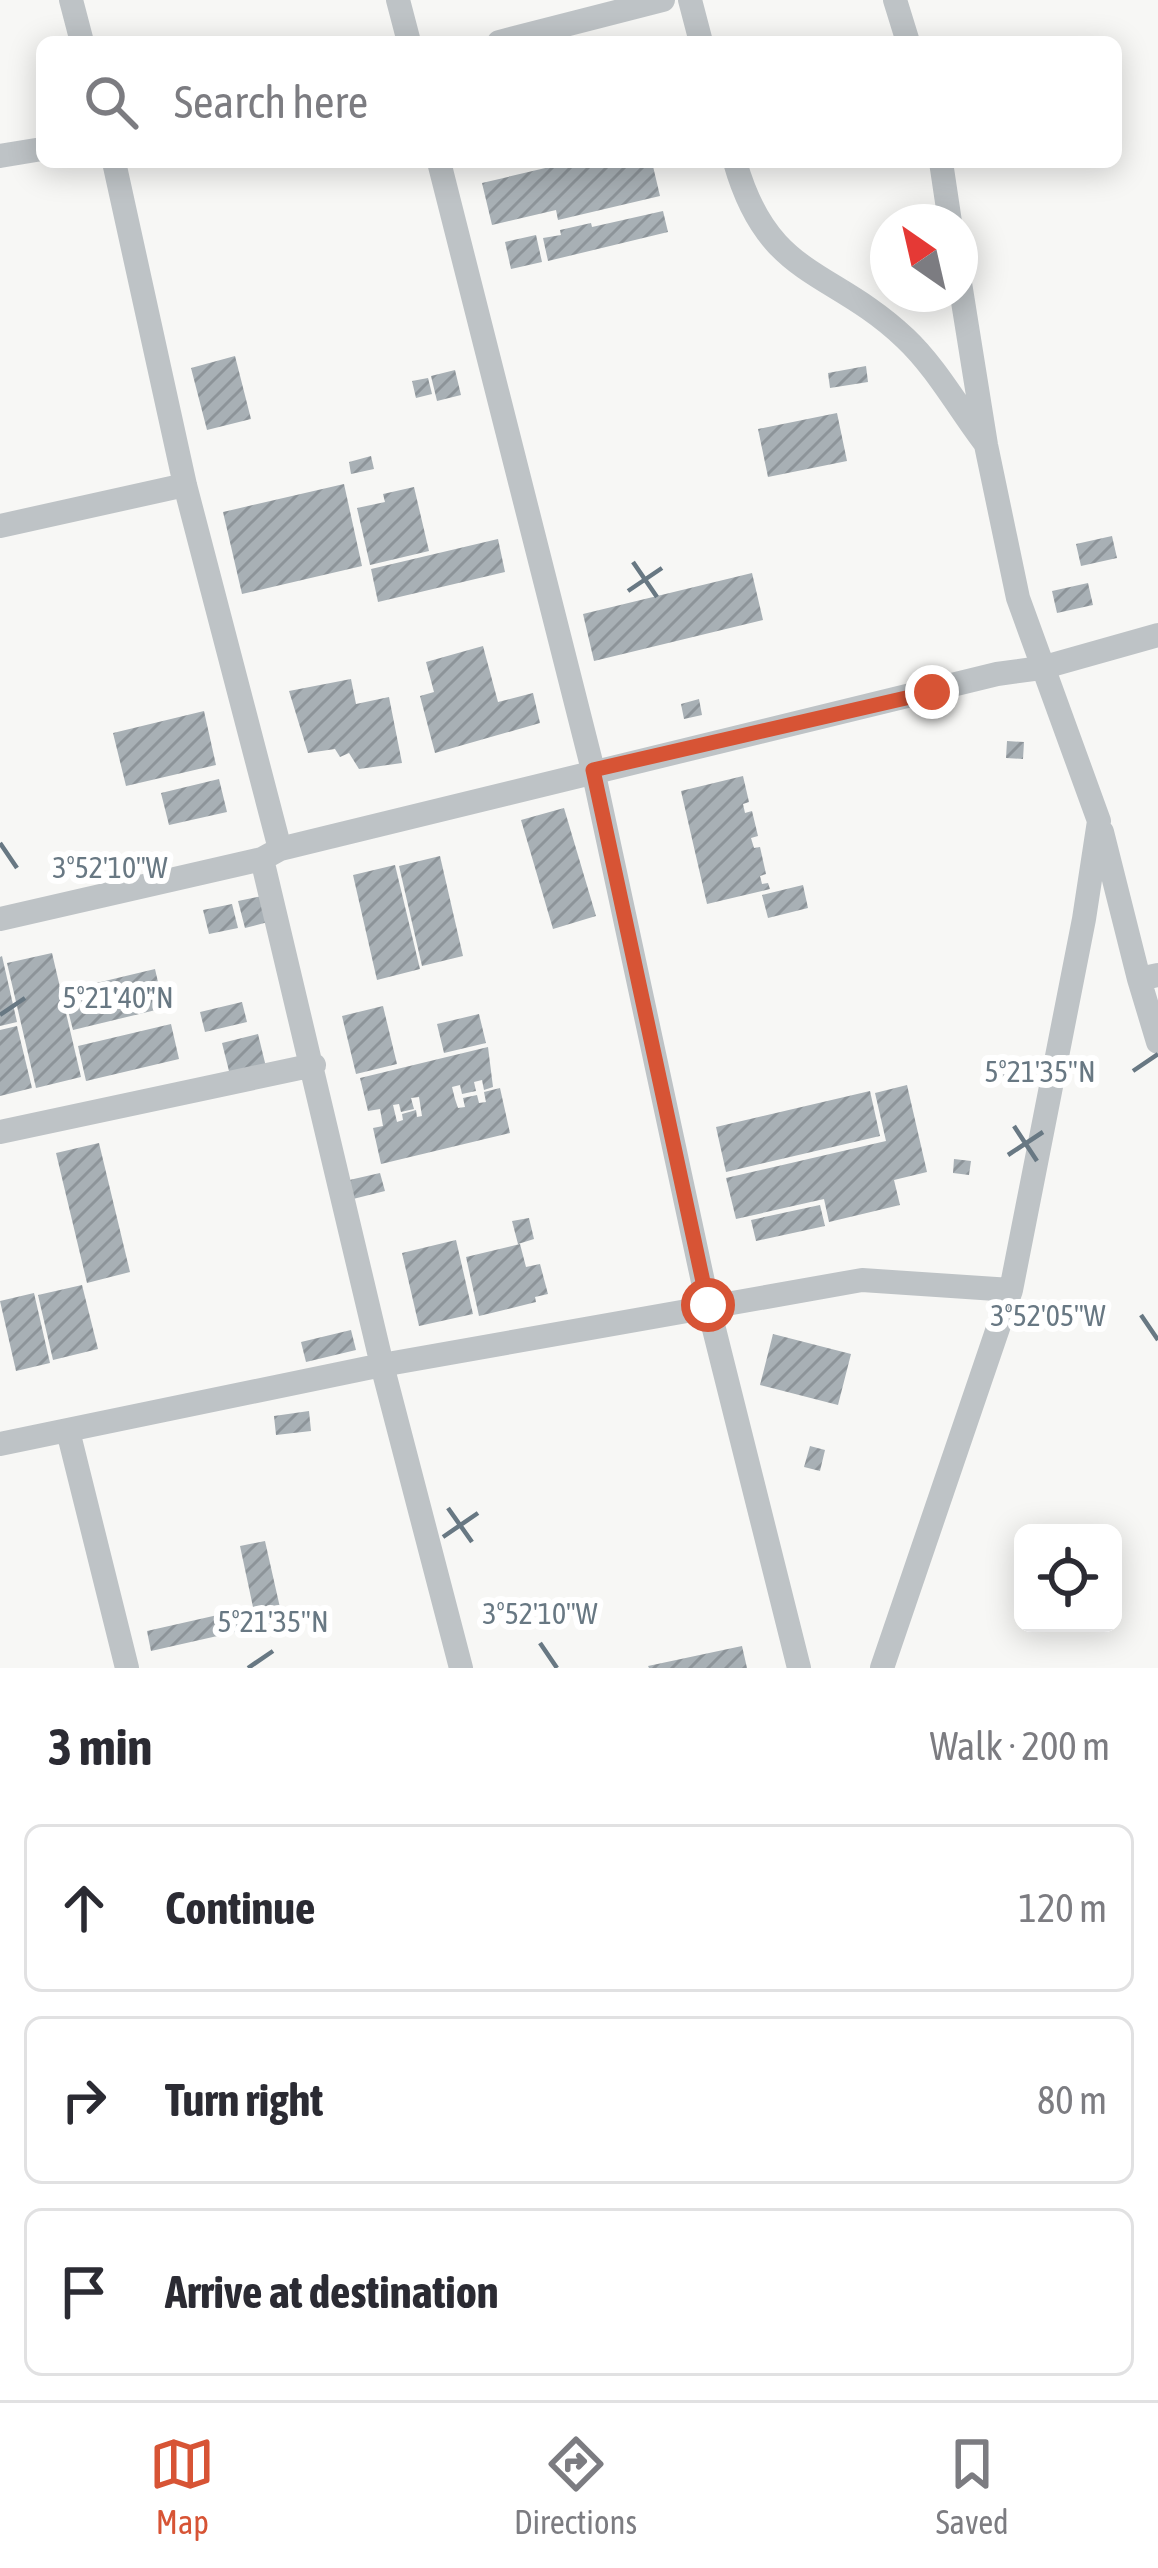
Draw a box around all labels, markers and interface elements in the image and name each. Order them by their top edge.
search box [36,36,1122,168]
icon: search [78,69,144,135]
text: Search here [174,76,368,128]
north arrow [870,204,978,312]
route end [905,665,959,719]
text: 3°52'10"W [52,850,168,884]
text: 5°21'40"N [62,980,174,1014]
text: 5°21'35"N [984,1054,1096,1088]
route start [681,1278,735,1332]
text: 3°52'05"W [990,1298,1106,1332]
map controls [1014,1524,1122,1632]
button: locate [1014,1524,1122,1632]
text: 3°52'10"W [482,1596,598,1630]
text: 5°21'35"N [217,1604,329,1638]
text: 3 min [48,1717,152,1776]
text: Walk · 200 m [930,1724,1110,1768]
icon: ahead [51,1875,117,1941]
text: Continue [165,1882,316,1934]
text: 120 m [1019,1886,1107,1930]
icon: right [51,2067,117,2133]
text: Turn right [165,2074,323,2126]
text: 80 m [1037,2078,1107,2122]
icon: arrive [51,2259,117,2325]
text: Arrive at destination [165,2266,499,2318]
tab: Map [149,2431,215,2541]
tab: Directions [514,2431,637,2541]
tab: Saved [936,2431,1009,2541]

